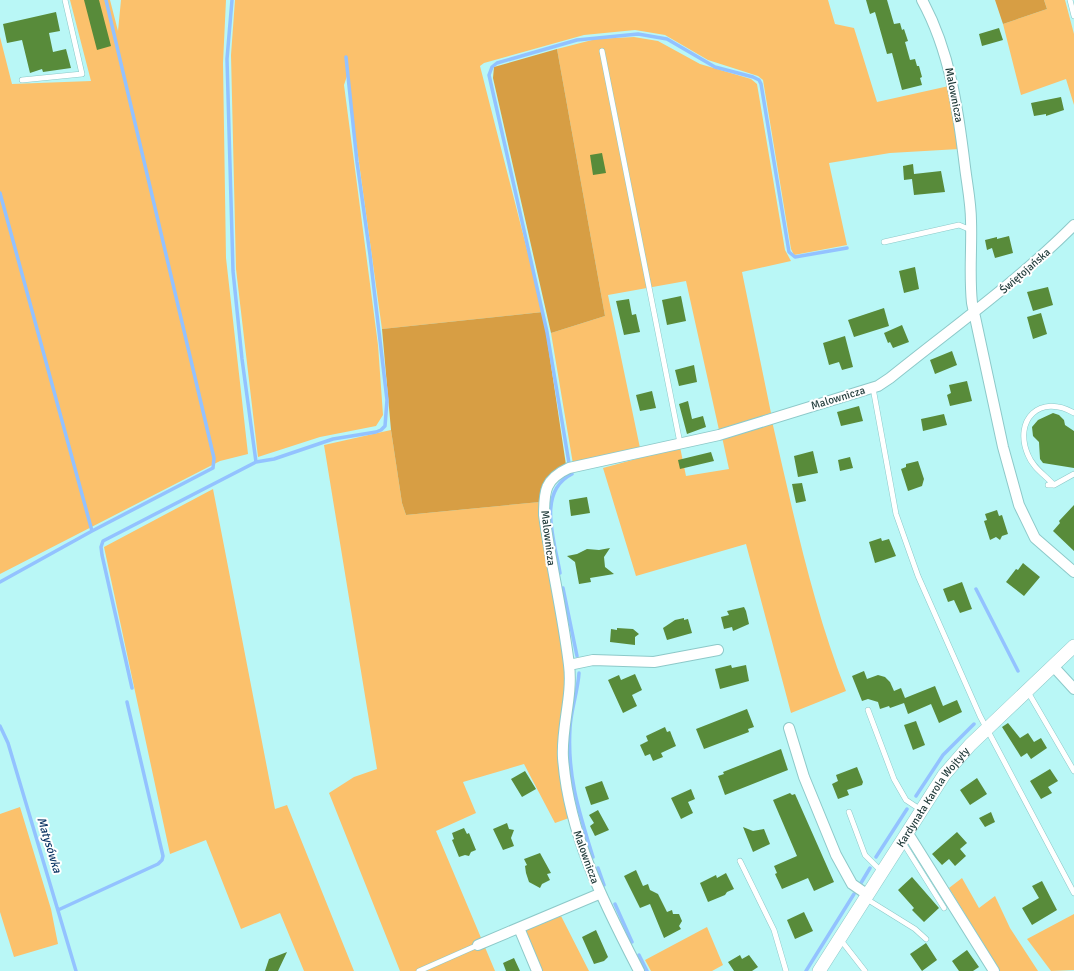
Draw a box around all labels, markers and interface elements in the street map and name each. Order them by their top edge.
street label: Malownicza [942,66,966,124]
street label: Świętojańska [996,245,1053,296]
street label: Malownicza [809,384,867,412]
street label: Malownicza [538,510,558,567]
street label: Kardynała Karola Wojtyły [893,744,972,849]
water label: Matysówka [33,815,65,876]
street label: Malownicza [570,829,602,886]

